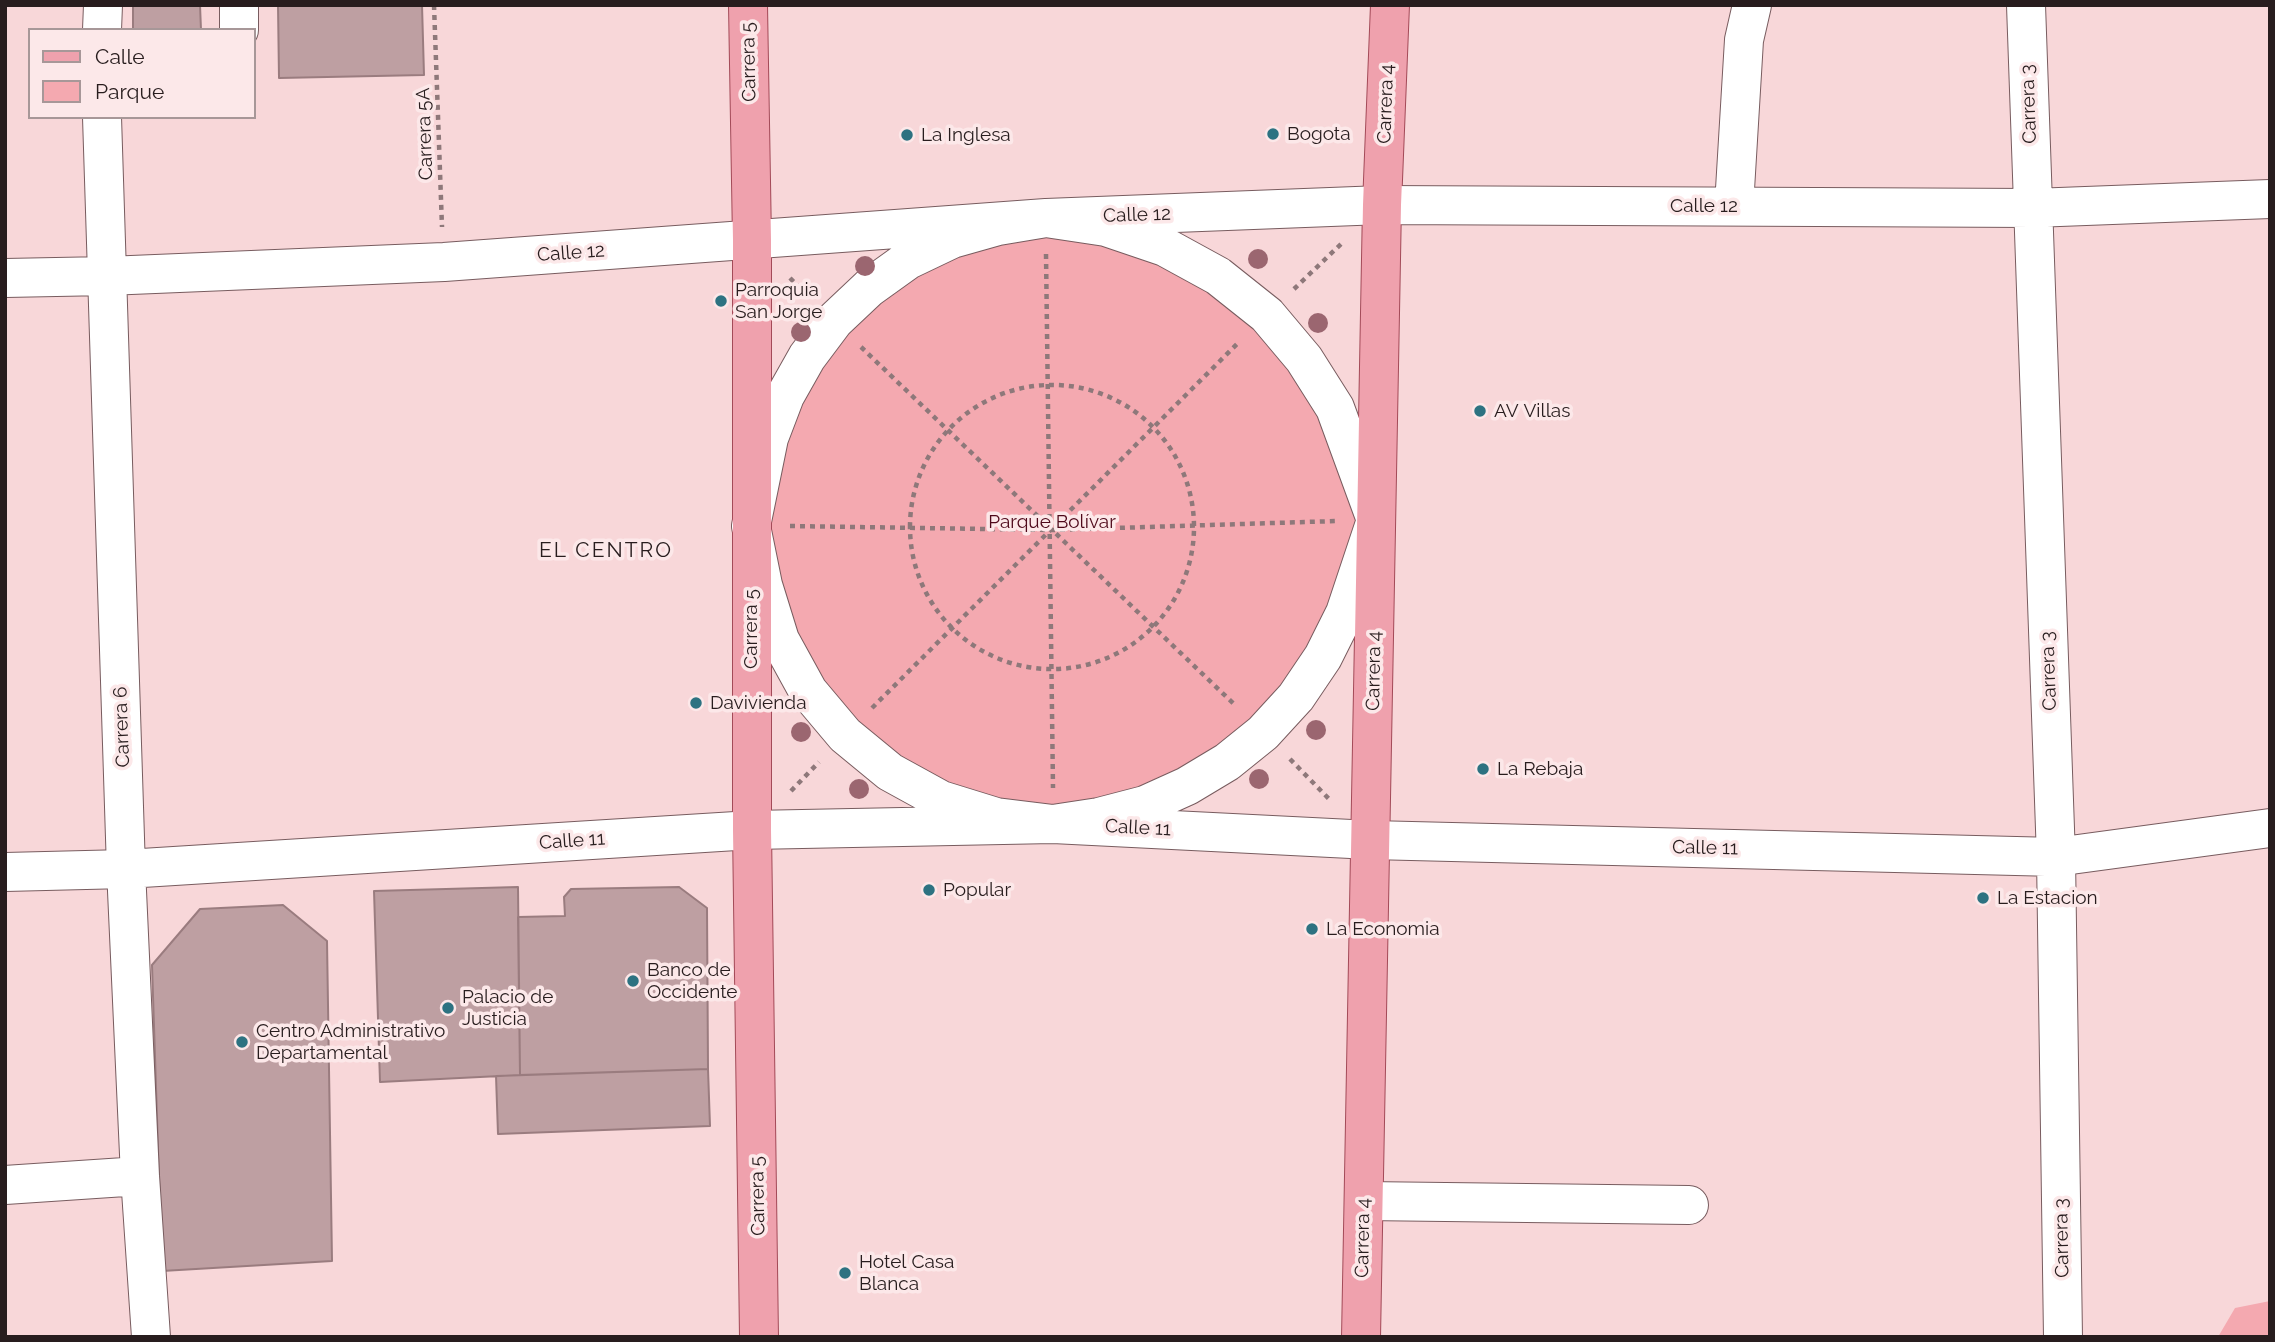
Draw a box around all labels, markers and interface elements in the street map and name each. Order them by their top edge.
street label: Carrera 5 [737,22,761,102]
legend [28,28,256,119]
text: Calle [95,44,145,69]
street label: Carrera 4 [1373,64,1399,144]
street label: Carrera 3 [2016,64,2042,144]
text: Parque [95,79,164,104]
street label: Carrera 5A [412,87,438,181]
place label: Bogota [1287,123,1351,145]
place label: La Inglesa [921,124,1011,146]
marker: Bogota [1265,126,1281,142]
marker: La Inglesa [899,127,915,143]
street label: Calle 12 [1670,195,1738,217]
street label: Calle 12 [1103,202,1171,228]
street label: Calle 12 [536,239,606,267]
place label: Parroquia San Jorge [735,279,822,323]
marker: Parroquia San Jorge [713,293,729,309]
place label: AV Villas [1494,400,1570,422]
marker: AV Villas [1472,403,1488,419]
park label: Parque Bolívar [988,511,1116,533]
district label: EL CENTRO [540,538,672,564]
street label: Carrera 5 [740,589,762,669]
street label: Carrera 4 [1362,631,1386,711]
street label: Carrera 3 [2036,631,2062,711]
street label: Carrera 6 [109,686,135,768]
place label: Davivienda [710,692,807,714]
marker: Davivienda [688,695,704,711]
place label: La Rebaja [1497,758,1583,780]
marker: La Rebaja [1475,761,1491,777]
street label: Calle 11 [1104,815,1172,841]
street label: Calle 11 [538,827,606,855]
street label: Calle 11 [1672,836,1738,860]
place label: Popular [943,879,1011,901]
marker: Popular [921,882,937,898]
place label: La Estacion [1997,887,2098,909]
marker: La Estacion [1975,890,1991,906]
place label: La Economia [1326,918,1440,940]
marker: La Economia [1304,921,1320,937]
place label: Banco de Occidente [647,959,737,1003]
marker: Banco de Occidente [625,973,641,989]
place label: Palacio de Justicia [462,986,553,1030]
marker: Palacio de Justicia [440,1000,456,1016]
place label: Centro Administrativo Departamental [256,1020,445,1064]
marker: Centro Administrativo Departamental [234,1034,250,1050]
street label: Carrera 5 [746,1156,770,1236]
street label: Carrera 4 [1351,1198,1375,1278]
street label: Carrera 3 [2050,1198,2074,1278]
place label: Hotel Casa Blanca [859,1251,954,1295]
marker: Hotel Casa Blanca [837,1265,853,1281]

